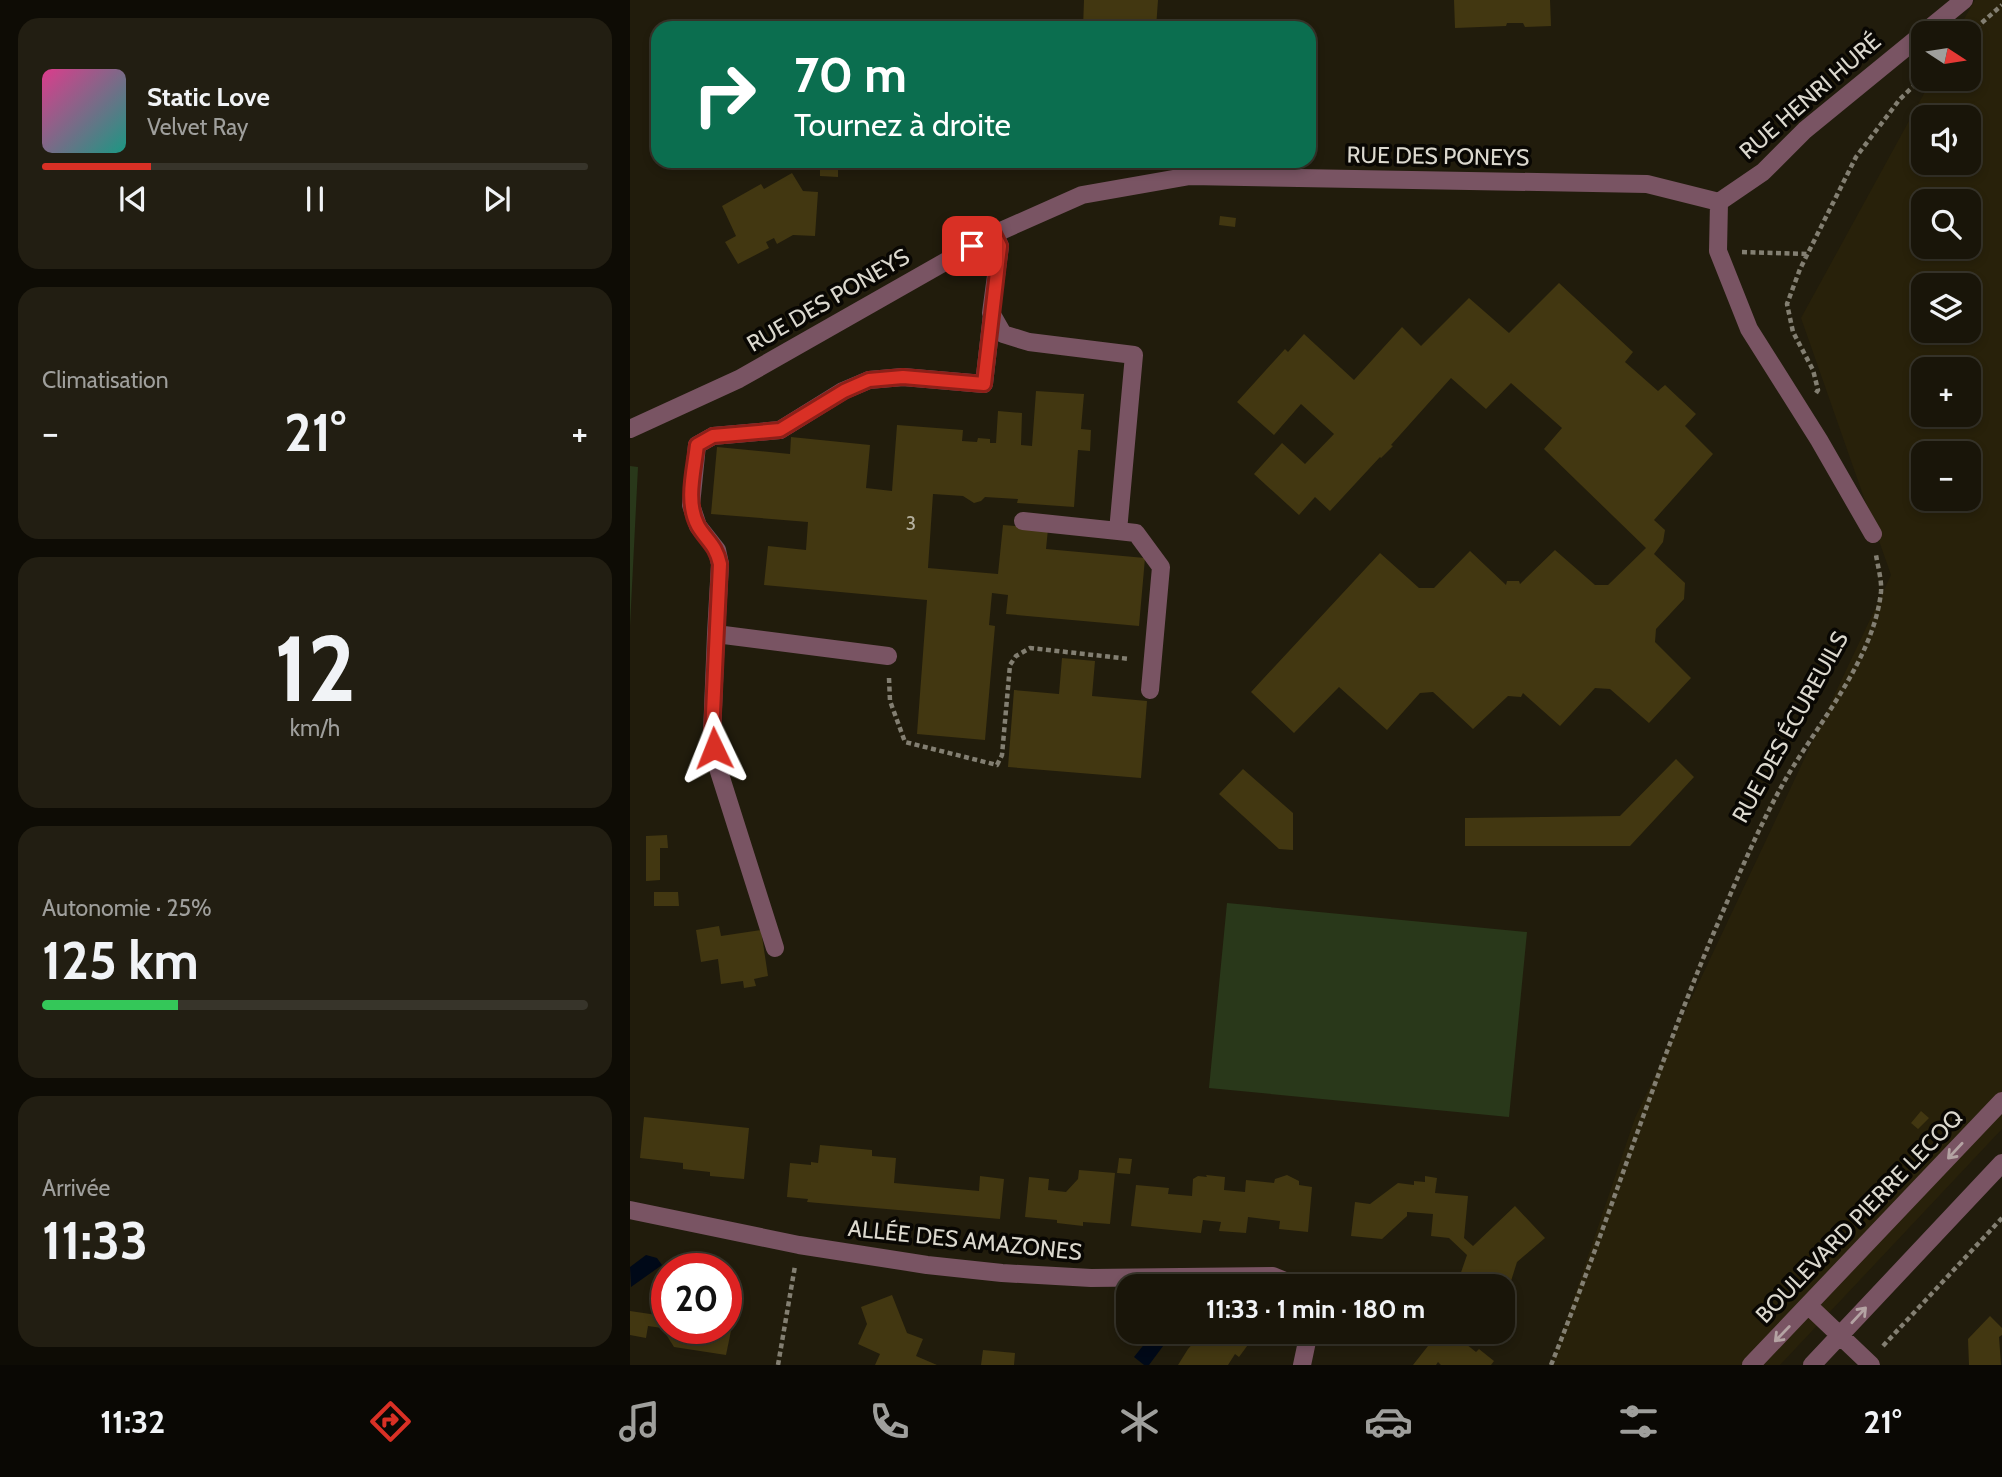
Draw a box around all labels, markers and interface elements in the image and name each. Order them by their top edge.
north arrow [1911,21,1981,91]
map controls [1911,21,1981,511]
street label: RUE HENRI HURÉ [1733,26,1886,165]
text: 70 m [794,45,907,104]
icon: right [679,49,770,140]
text: Static Love [147,81,270,113]
text: Tournez à droite [794,105,1011,144]
button: sound [1911,105,1981,175]
text: Velvet Ray [147,113,248,141]
street label: RUE DES PONEYS [1346,140,1530,172]
icon: previous [114,180,152,218]
icon: pause [296,180,334,218]
icon: next [478,180,516,218]
button: search [1911,189,1981,259]
pin [942,216,1002,276]
icon: arrive [953,227,991,265]
street label: RUE DES PONEYS [742,242,914,358]
button: layers [1911,273,1981,343]
button: + [1911,357,1981,427]
text: Climatisation [42,366,169,394]
text: 21° [284,401,346,464]
text: − [42,409,59,456]
text: + [571,409,588,456]
button: − [1911,441,1981,511]
house number: 3 [906,512,916,535]
text: 12 [274,613,356,724]
street label: RUE DES ÉCUREUILS [1725,626,1854,827]
position arrow [677,711,751,785]
text: km/h [290,714,340,742]
text: Autonomie · 25% [42,894,212,922]
text: 125 km [42,929,199,992]
street label: BOULEVARD PIERRE LECOQ [1750,1103,1968,1329]
one-way arrow [1947,1142,1964,1159]
text: Arrivée [42,1174,110,1202]
text: 11:33 [42,1209,148,1272]
street label: ALLÉE DES AMAZONES [847,1213,1084,1266]
speed limit sign: 20 [651,1253,742,1344]
text: 11:33 · 1 min · 180 m [1206,1293,1425,1325]
one-way arrow [1850,1307,1867,1324]
one-way arrow [1773,1325,1790,1342]
icon: directions [366,1397,415,1446]
icon: music [615,1397,664,1446]
icon: phone [865,1397,914,1446]
icon: climate [1115,1397,1164,1446]
icon: car [1364,1397,1413,1446]
icon: filters [1614,1397,1663,1446]
text: 11:32 [100,1402,165,1441]
text: 21° [1864,1402,1902,1441]

